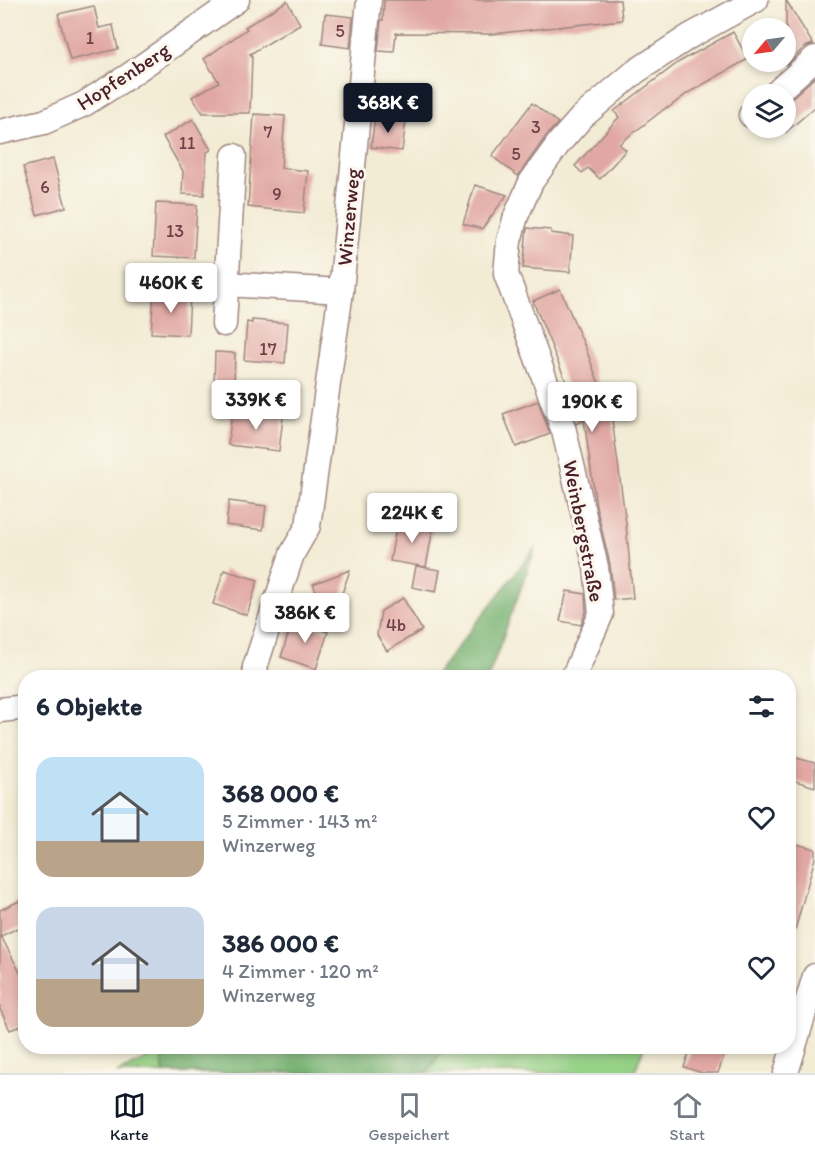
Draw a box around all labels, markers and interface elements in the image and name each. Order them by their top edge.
north arrow [742,18,796,72]
map controls [742,18,796,138]
house number: 5 [335,20,345,42]
house number: 1 [86,27,94,49]
street label: Hopfenberg [72,37,174,115]
pin: 368K € [339,83,437,134]
button: layers [742,84,796,138]
text: 368K € [357,90,419,114]
house number: 3 [531,116,541,138]
house number: 7 [264,121,273,143]
house number: 11 [179,132,195,154]
house number: 5 [511,143,521,165]
street label: Winzerweg [331,167,365,267]
house number: 6 [40,176,50,198]
house number: 9 [272,183,282,205]
house number: 13 [166,220,184,242]
pin: 460K € [122,263,220,314]
text: 460K € [139,270,203,294]
house number: 17 [259,338,277,360]
pin: 339K € [207,380,305,431]
pin: 190K € [543,382,641,433]
text: 339K € [226,387,286,411]
text: 190K € [562,389,622,413]
street label: Weinbergstraße [558,458,610,604]
pin: 224K € [363,493,461,544]
text: 224K € [381,500,443,524]
pin: 386K € [256,593,354,644]
text: 386K € [274,600,336,624]
house number: 4b [386,614,406,636]
text: 6 Objekte [36,690,142,722]
icon: filters [745,690,778,723]
text: 368 000 € [222,777,339,809]
icon: home [84,781,156,853]
icon: heart [745,801,778,834]
text: 5 Zimmer · 143 m² [222,809,377,833]
text: Winzerweg [222,833,315,857]
text: 386 000 € [222,927,339,959]
icon: home [84,931,156,1003]
icon: heart [745,951,778,984]
text: 4 Zimmer · 120 m² [222,959,379,983]
text: Winzerweg [222,983,315,1007]
tab: Karte [110,1089,148,1144]
tab: Gespeichert [368,1089,450,1144]
tab: Start [670,1089,705,1144]

